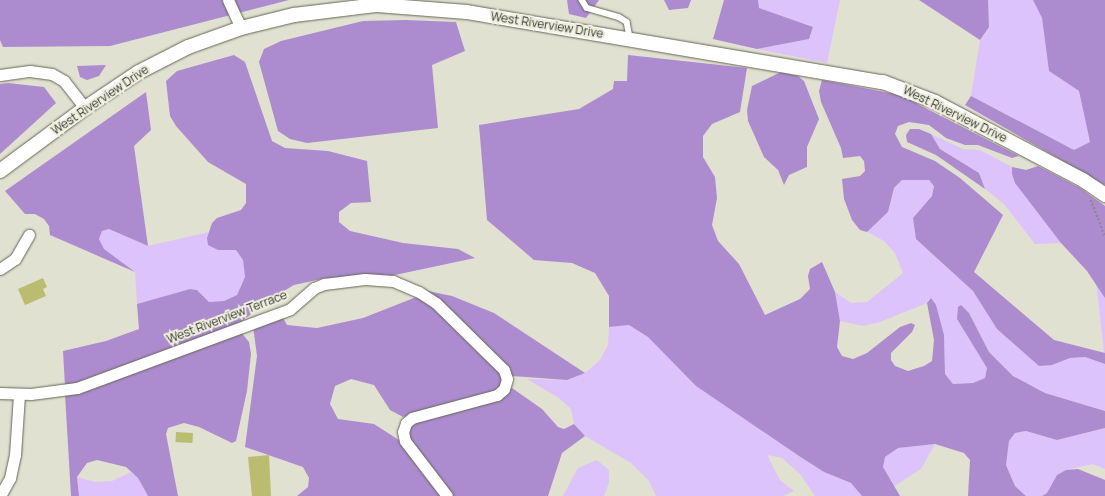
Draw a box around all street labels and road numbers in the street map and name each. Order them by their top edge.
street label: West Riverview Drive [490,9,604,41]
street label: West Riverview Drive [49,62,151,138]
street label: West Riverview Drive [901,83,1009,145]
street label: West Riverview Terrace [165,287,289,347]

